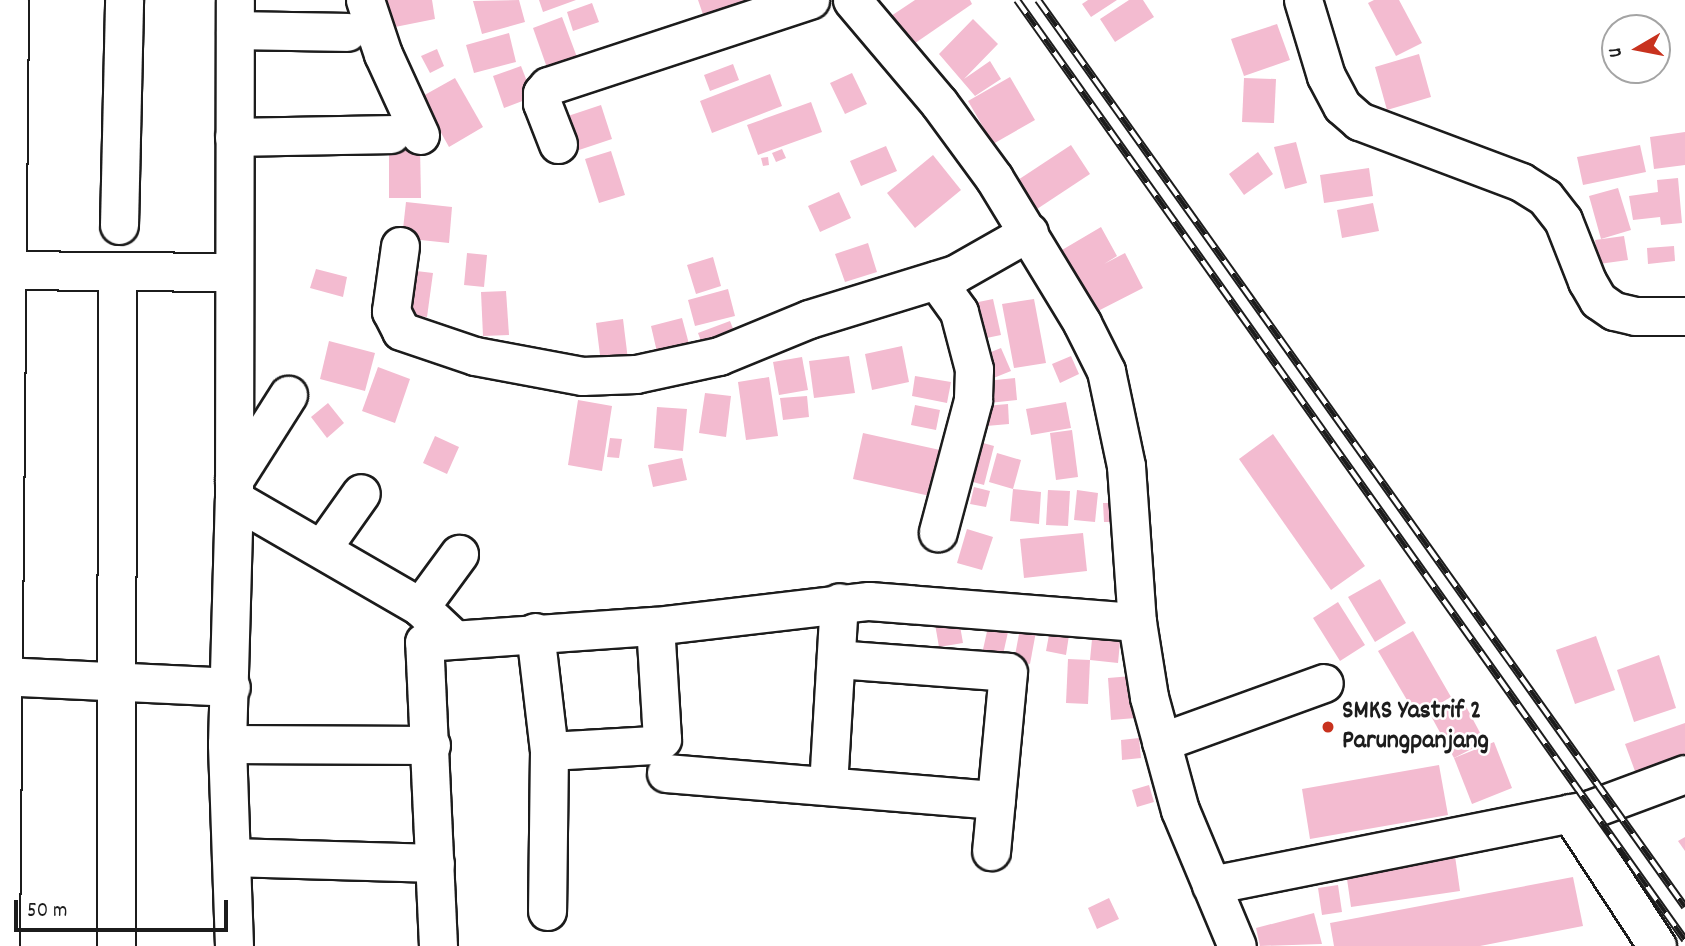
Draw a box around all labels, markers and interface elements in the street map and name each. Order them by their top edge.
north arrow [1601,14,1671,84]
text: U [1603,46,1631,59]
place label: SMKS Yastrif 2 Parungpanjang [1342,696,1489,758]
marker: SMKS Yastrif 2 Parungpanjang [1320,719,1336,735]
scale bar [18,886,231,930]
text: 50 m [27,897,67,927]

